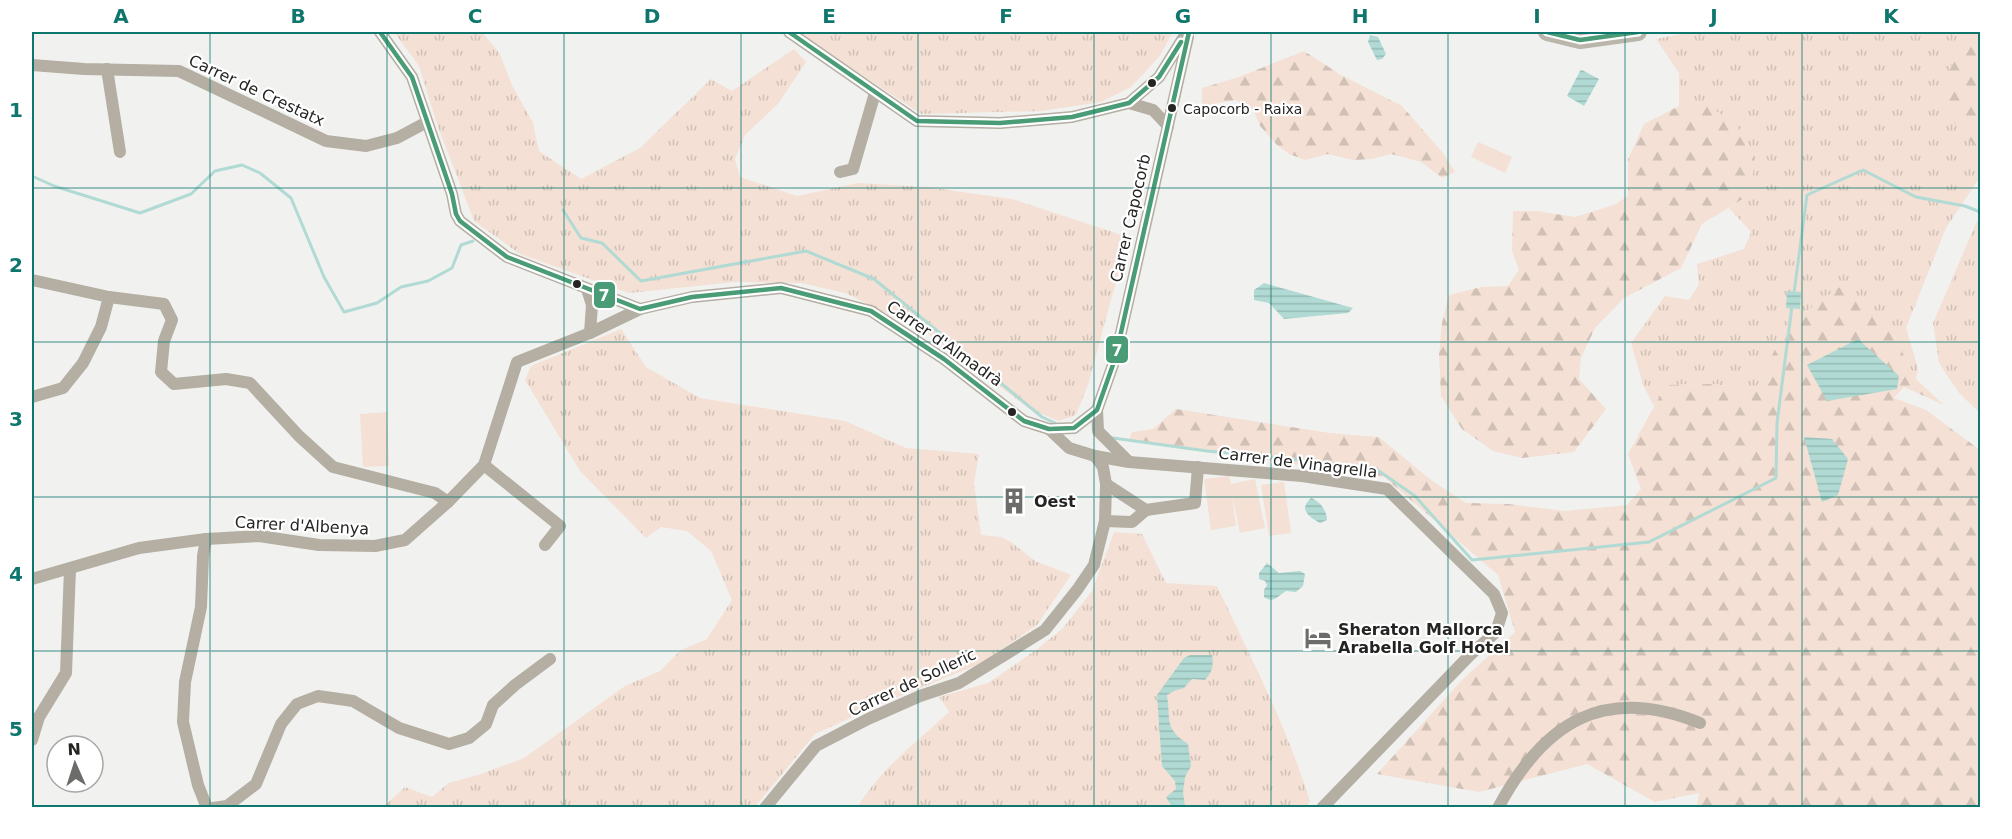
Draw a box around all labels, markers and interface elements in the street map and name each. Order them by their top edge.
text: A [113,4,129,28]
text: B [290,4,306,28]
text: C [468,4,482,28]
text: D [644,4,660,28]
text: E [822,4,836,28]
text: F [999,4,1013,28]
text: G [1175,4,1191,28]
text: H [1352,4,1368,28]
text: I [1533,4,1541,28]
text: J [1708,4,1718,28]
text: K [1883,4,1900,28]
street label: Carrer de Crestatx [186,51,328,130]
unlabelled marker [1146,77,1158,89]
text: 1 [9,98,23,122]
place label: Capocorb - Raixa [1183,101,1302,117]
marker: Capocorb - Raixa [1166,102,1178,114]
street label: Carrer Capocorb [1106,152,1155,284]
text: 2 [9,253,23,277]
unlabelled marker [571,278,583,290]
line badge: 7 [593,281,616,309]
text: 7 [598,286,610,305]
street label: Carrer d'Almadrà [883,296,1006,390]
line badge: 7 [1105,335,1129,364]
text: 7 [1111,341,1123,360]
unlabelled marker [1006,406,1018,418]
text: 3 [9,407,23,431]
street label: Carrer de Vinagrella [1217,443,1379,482]
building icon: Oest [999,486,1029,516]
place label: Oest [1034,492,1076,511]
street label: Carrer d'Albenya [234,512,370,539]
text: 4 [9,562,23,586]
place label: Sheraton Mallorca Arabella Golf Hotel [1338,620,1509,657]
hotel icon: Sheraton Mallorca Arabella Golf Hotel [1303,623,1333,653]
street label: Carrer de Solleric [845,645,979,720]
text: 5 [9,717,23,741]
north arrow [45,734,105,794]
text: N [67,740,81,759]

